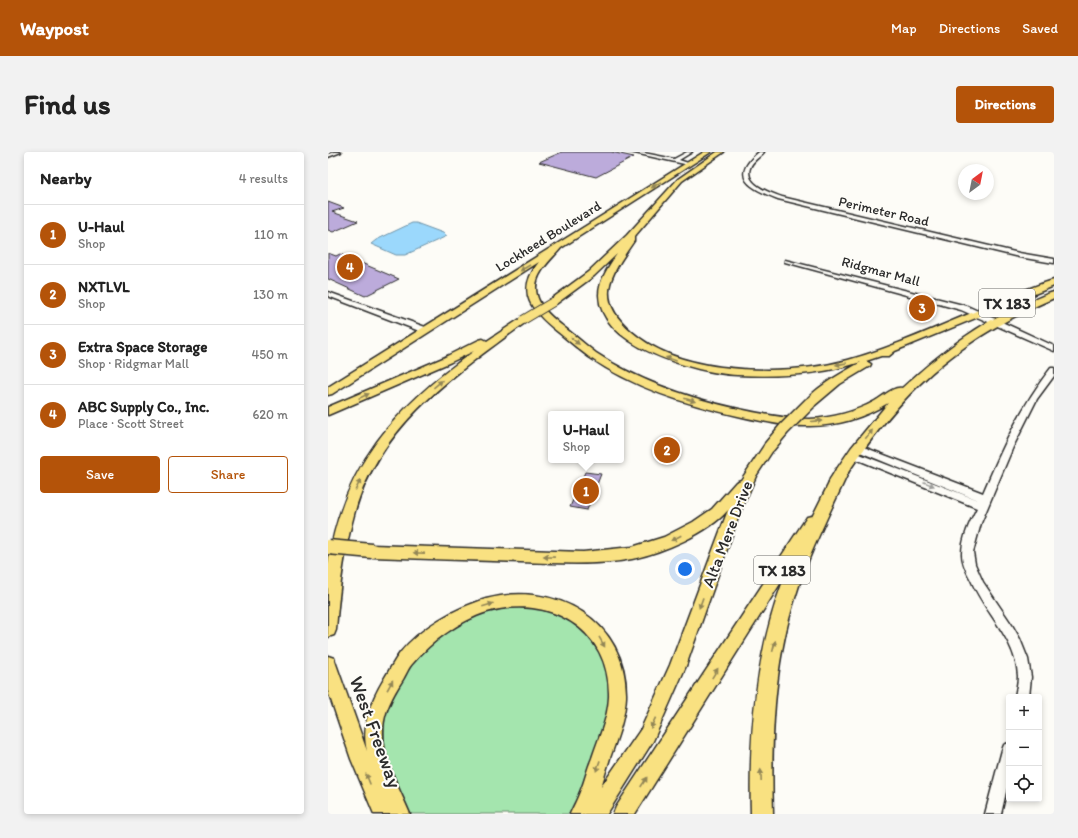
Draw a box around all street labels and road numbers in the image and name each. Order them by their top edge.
street label: Perimeter Road [837,193,931,230]
street label: Lockheed Boulevard [492,197,605,276]
street label: Ridgmar Mall [840,253,922,290]
road number: TX 183 [979,289,1035,317]
street label: Alta Mere Drive [697,478,757,590]
road number: TX 183 [754,556,810,584]
street label: West Freeway [345,673,408,792]

